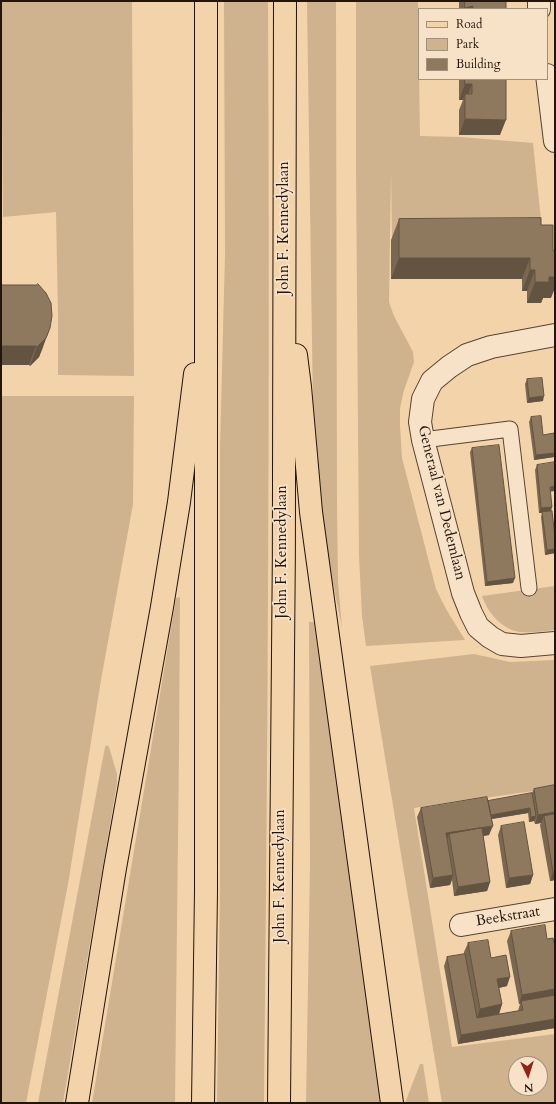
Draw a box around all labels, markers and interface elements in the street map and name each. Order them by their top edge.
legend [418,8,548,80]
text: Road [456,16,482,32]
text: Park [456,36,479,52]
text: Building [456,56,500,72]
street label: John F. Kennedylaan [276,161,294,295]
street label: Generaal van Dedemlaan [413,424,469,582]
street label: John F. Kennedylaan [274,485,292,619]
street label: John F. Kennedylaan [272,809,290,943]
street label: Beekstraat [475,903,541,931]
north arrow [508,1056,548,1096]
text: N [524,1080,534,1095]

